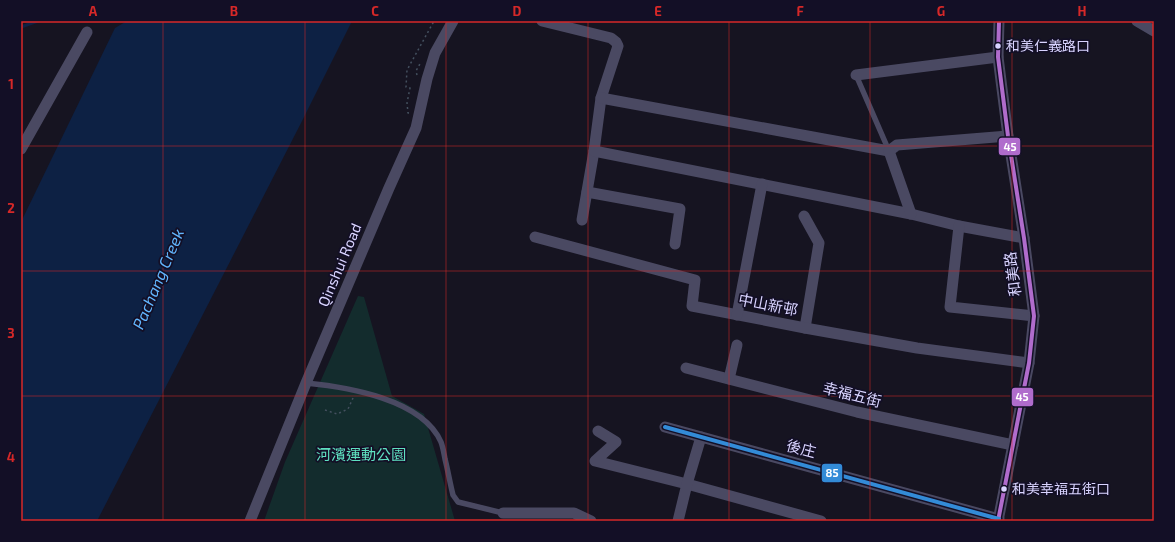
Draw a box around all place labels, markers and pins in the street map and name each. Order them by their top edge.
place label: 和美仁義路口 [1006,37,1090,54]
marker: 和美仁義路口 [993,41,1003,51]
place label: 和美幸福五街口 [1012,480,1110,497]
marker: 和美幸福五街口 [999,484,1009,494]

